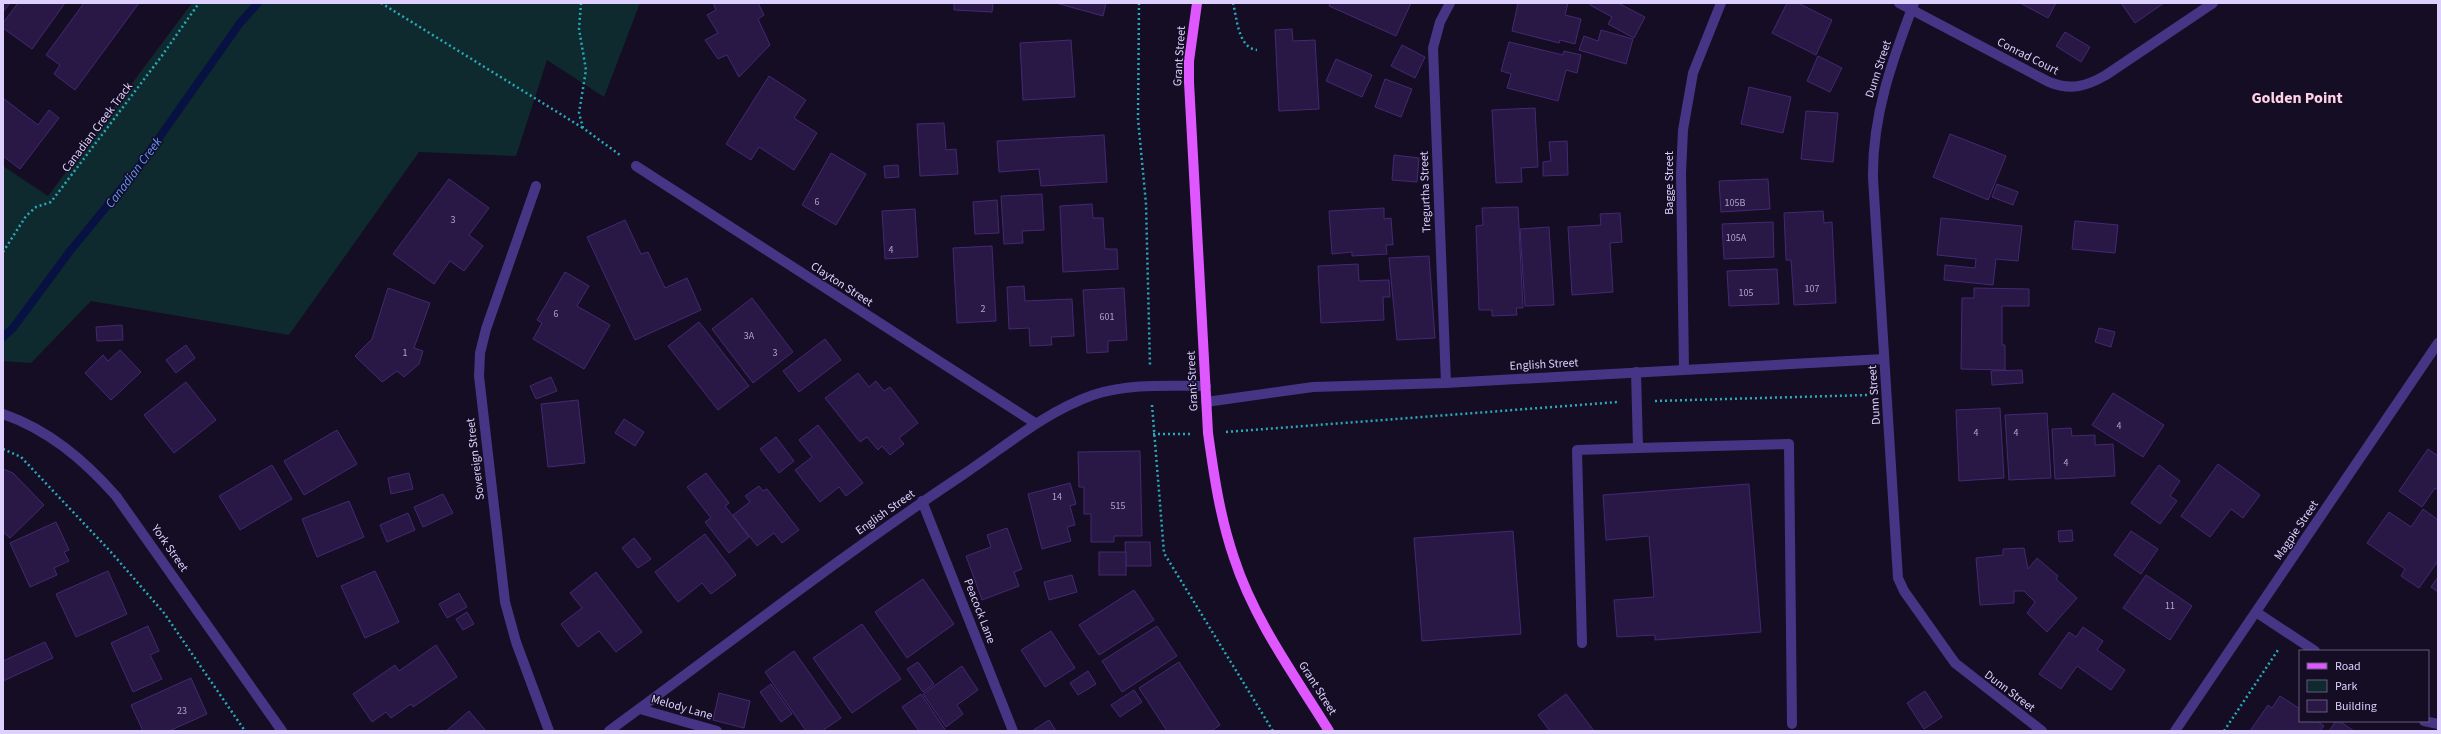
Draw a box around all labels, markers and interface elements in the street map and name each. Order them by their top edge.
street label: Grant Street [1169,25,1190,87]
street label: Conrad Court [1994,34,2061,79]
street label: Dunn Street [1861,38,1896,100]
street label: Canadian Creek Track [59,79,135,175]
district label: Golden Point [2251,87,2343,109]
water label: Canadian Creek [101,134,165,210]
street label: Tregurtha Street [1416,151,1435,233]
street label: Bagge Street [1661,151,1678,215]
house number: 6 [815,195,820,209]
house number: 105B [1725,196,1746,210]
house number: 3 [451,213,456,227]
house number: 105A [1726,231,1747,245]
house number: 4 [889,243,894,257]
street label: Clayton Street [807,258,876,311]
house number: 107 [1805,282,1819,296]
house number: 105 [1739,286,1753,300]
house number: 2 [981,302,986,316]
house number: 6 [554,307,559,321]
house number: 601 [1100,310,1114,324]
house number: 3A [744,329,755,343]
house number: 1 [403,346,408,360]
house number: 3 [773,346,778,360]
street label: Grant Street [1182,350,1203,412]
street label: English Street [1509,354,1579,375]
street label: Dunn Street [1864,365,1885,425]
street label: Sovereign Street [462,417,489,501]
house number: 4 [2117,419,2122,433]
house number: 4 [1974,426,1979,440]
house number: 4 [2014,426,2019,440]
house number: 4 [2064,456,2069,470]
street label: English Street [852,486,918,539]
house number: 14 [1052,490,1062,504]
street label: Magpie Street [2270,497,2323,564]
house number: 515 [1111,499,1125,513]
street label: York Street [146,520,192,575]
street label: Peacock Lane [959,576,1000,646]
house number: 11 [2165,599,2175,613]
legend [2299,650,2429,722]
street label: Grant Street [1294,658,1341,718]
text: Road [2335,658,2361,675]
street label: Dunn Street [1981,667,2039,716]
text: Park [2335,678,2357,695]
street label: Melody Lane [649,691,715,724]
text: Building [2335,698,2377,715]
house number: 23 [177,704,187,718]

